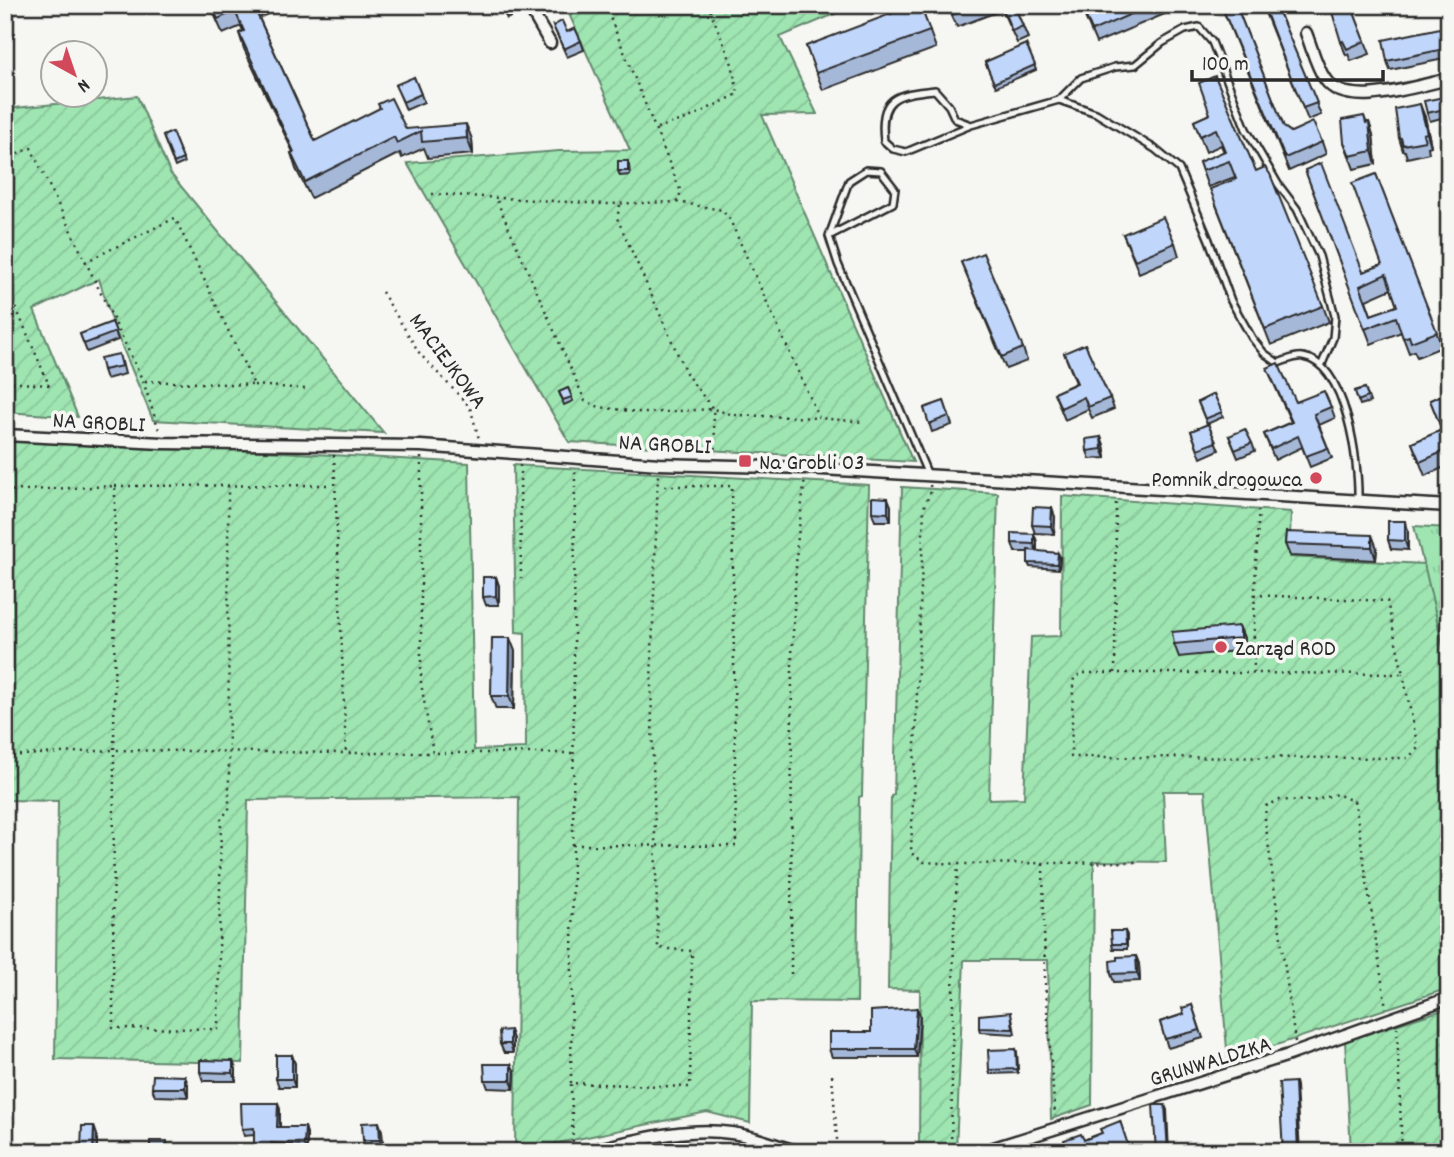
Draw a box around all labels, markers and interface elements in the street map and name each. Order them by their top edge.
north arrow [38,38,108,108]
scale bar [1192,38,1382,82]
text: 100 m [1202,51,1249,81]
text: N [70,71,95,98]
street label: MACIEJKOWA [399,307,493,417]
street label: NA GROBLI [52,406,146,443]
street label: NA GROBLI [618,428,712,465]
place label: Na Grobli 03 [759,448,864,481]
marker: Na Grobli 03 [737,453,753,469]
place label: Pomnik drogowca [1151,465,1303,498]
marker: Pomnik drogowca [1308,470,1324,486]
place label: Zarząd ROD [1235,634,1336,667]
marker: Zarząd ROD [1213,639,1229,655]
street label: GRUNWALDZKA [1146,1029,1276,1097]

